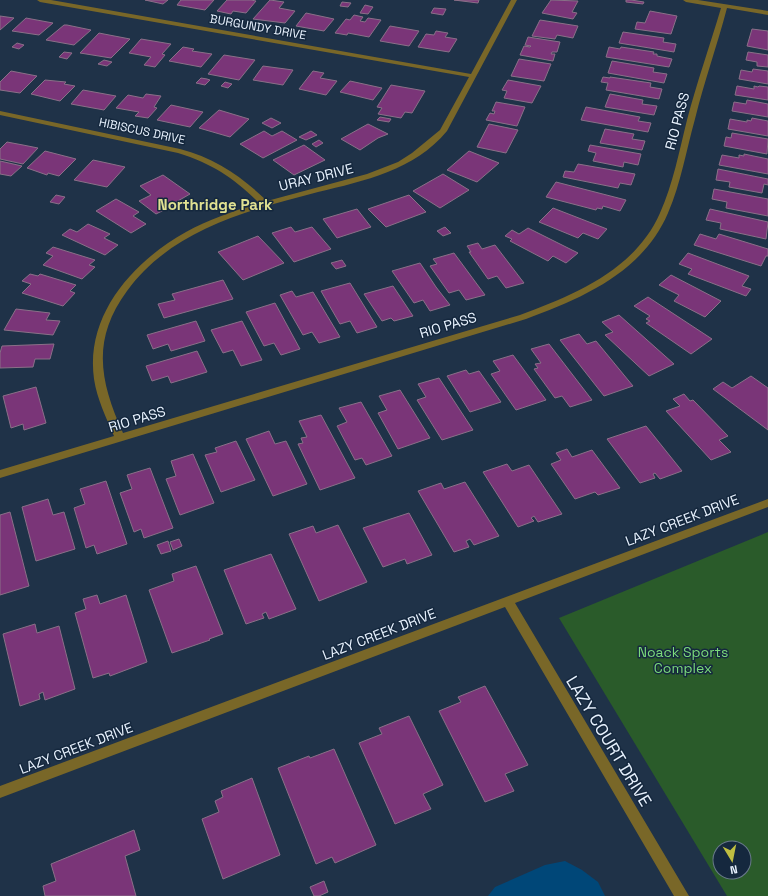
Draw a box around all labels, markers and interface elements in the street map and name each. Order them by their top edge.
street label: BURGUNDY DRIVE [208,11,308,43]
street label: RIO PASS [661,90,693,152]
street label: HIBISCUS DRIVE [97,114,187,148]
street label: URAY DRIVE [277,159,355,195]
district label: Northridge Park [158,195,273,214]
street label: RIO PASS [417,308,479,342]
street label: RIO PASS [106,402,168,436]
street label: LAZY CREEK DRIVE [623,490,741,550]
street label: LAZY CREEK DRIVE [320,604,438,664]
park label: Noack Sports Complex [638,643,728,677]
street label: LAZY COURT DRIVE [561,672,657,810]
street label: LAZY CREEK DRIVE [17,718,135,778]
north arrow [712,840,752,880]
text: N [729,862,739,877]

